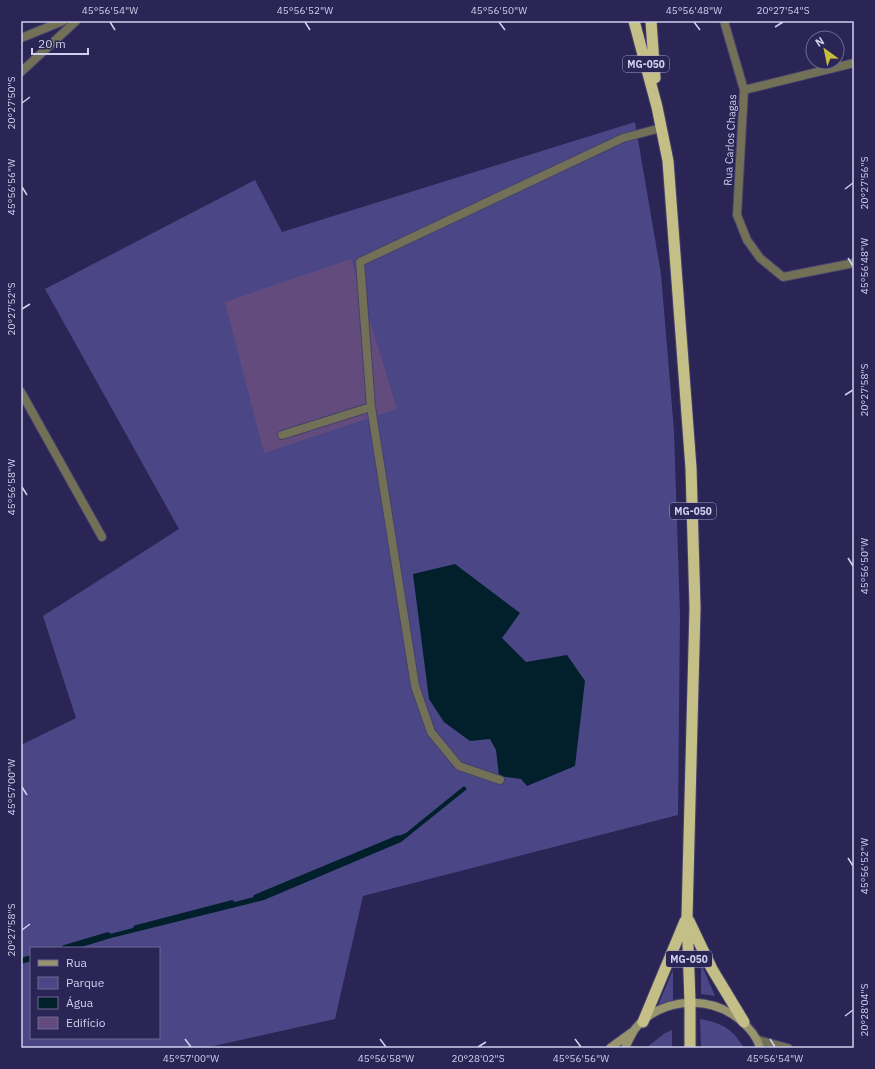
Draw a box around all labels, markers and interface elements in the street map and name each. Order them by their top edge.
text: 45°56'54"W [82,4,138,17]
text: 45°56'52"W [277,4,333,17]
text: 45°56'50"W [471,4,527,17]
text: 45°56'48"W [666,4,722,17]
text: 20°27'54"S [756,4,810,17]
scale bar [32,30,88,56]
north arrow [805,30,845,70]
text: N [812,34,827,50]
text: 20 m [38,36,66,51]
road number: MG-050 [623,56,669,72]
text: 20°27'50"S [5,76,18,130]
street label: Rua Carlos Chagas [721,94,739,186]
text: 20°27'56"S [858,156,871,210]
text: 45°56'56"W [5,159,18,215]
text: 45°56'48"W [858,238,871,294]
text: 20°27'52"S [5,282,18,336]
text: 20°27'58"S [858,363,871,417]
text: 45°56'58"W [5,459,18,515]
road number: MG-050 [670,503,716,519]
text: 45°56'50"W [858,538,871,594]
text: 45°57'00"W [5,759,18,815]
text: 45°56'52"W [858,838,871,894]
text: 20°27'58"S [5,903,18,957]
legend [30,947,160,1039]
road number: MG-050 [666,951,712,967]
text: Rua [66,955,87,970]
text: Parque [66,975,105,990]
text: 20°28'04"S [858,983,871,1037]
text: Água [66,995,94,1010]
text: Edifício [66,1015,106,1030]
text: 45°57'00"W [163,1052,219,1065]
text: 45°56'58"W [358,1052,414,1065]
text: 20°28'02"S [451,1052,505,1065]
text: 45°56'56"W [553,1052,609,1065]
text: 45°56'54"W [747,1052,803,1065]

